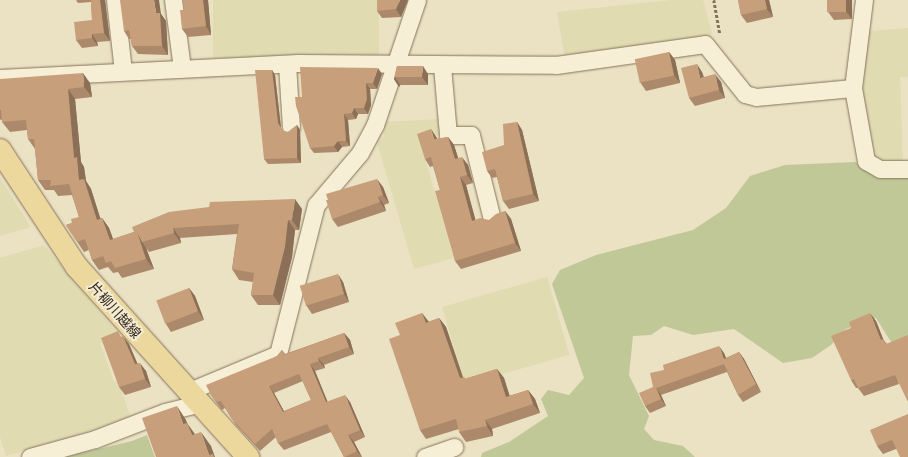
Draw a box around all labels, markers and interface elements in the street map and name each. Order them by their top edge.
street label: 片柳川越線 [85,278,145,342]

